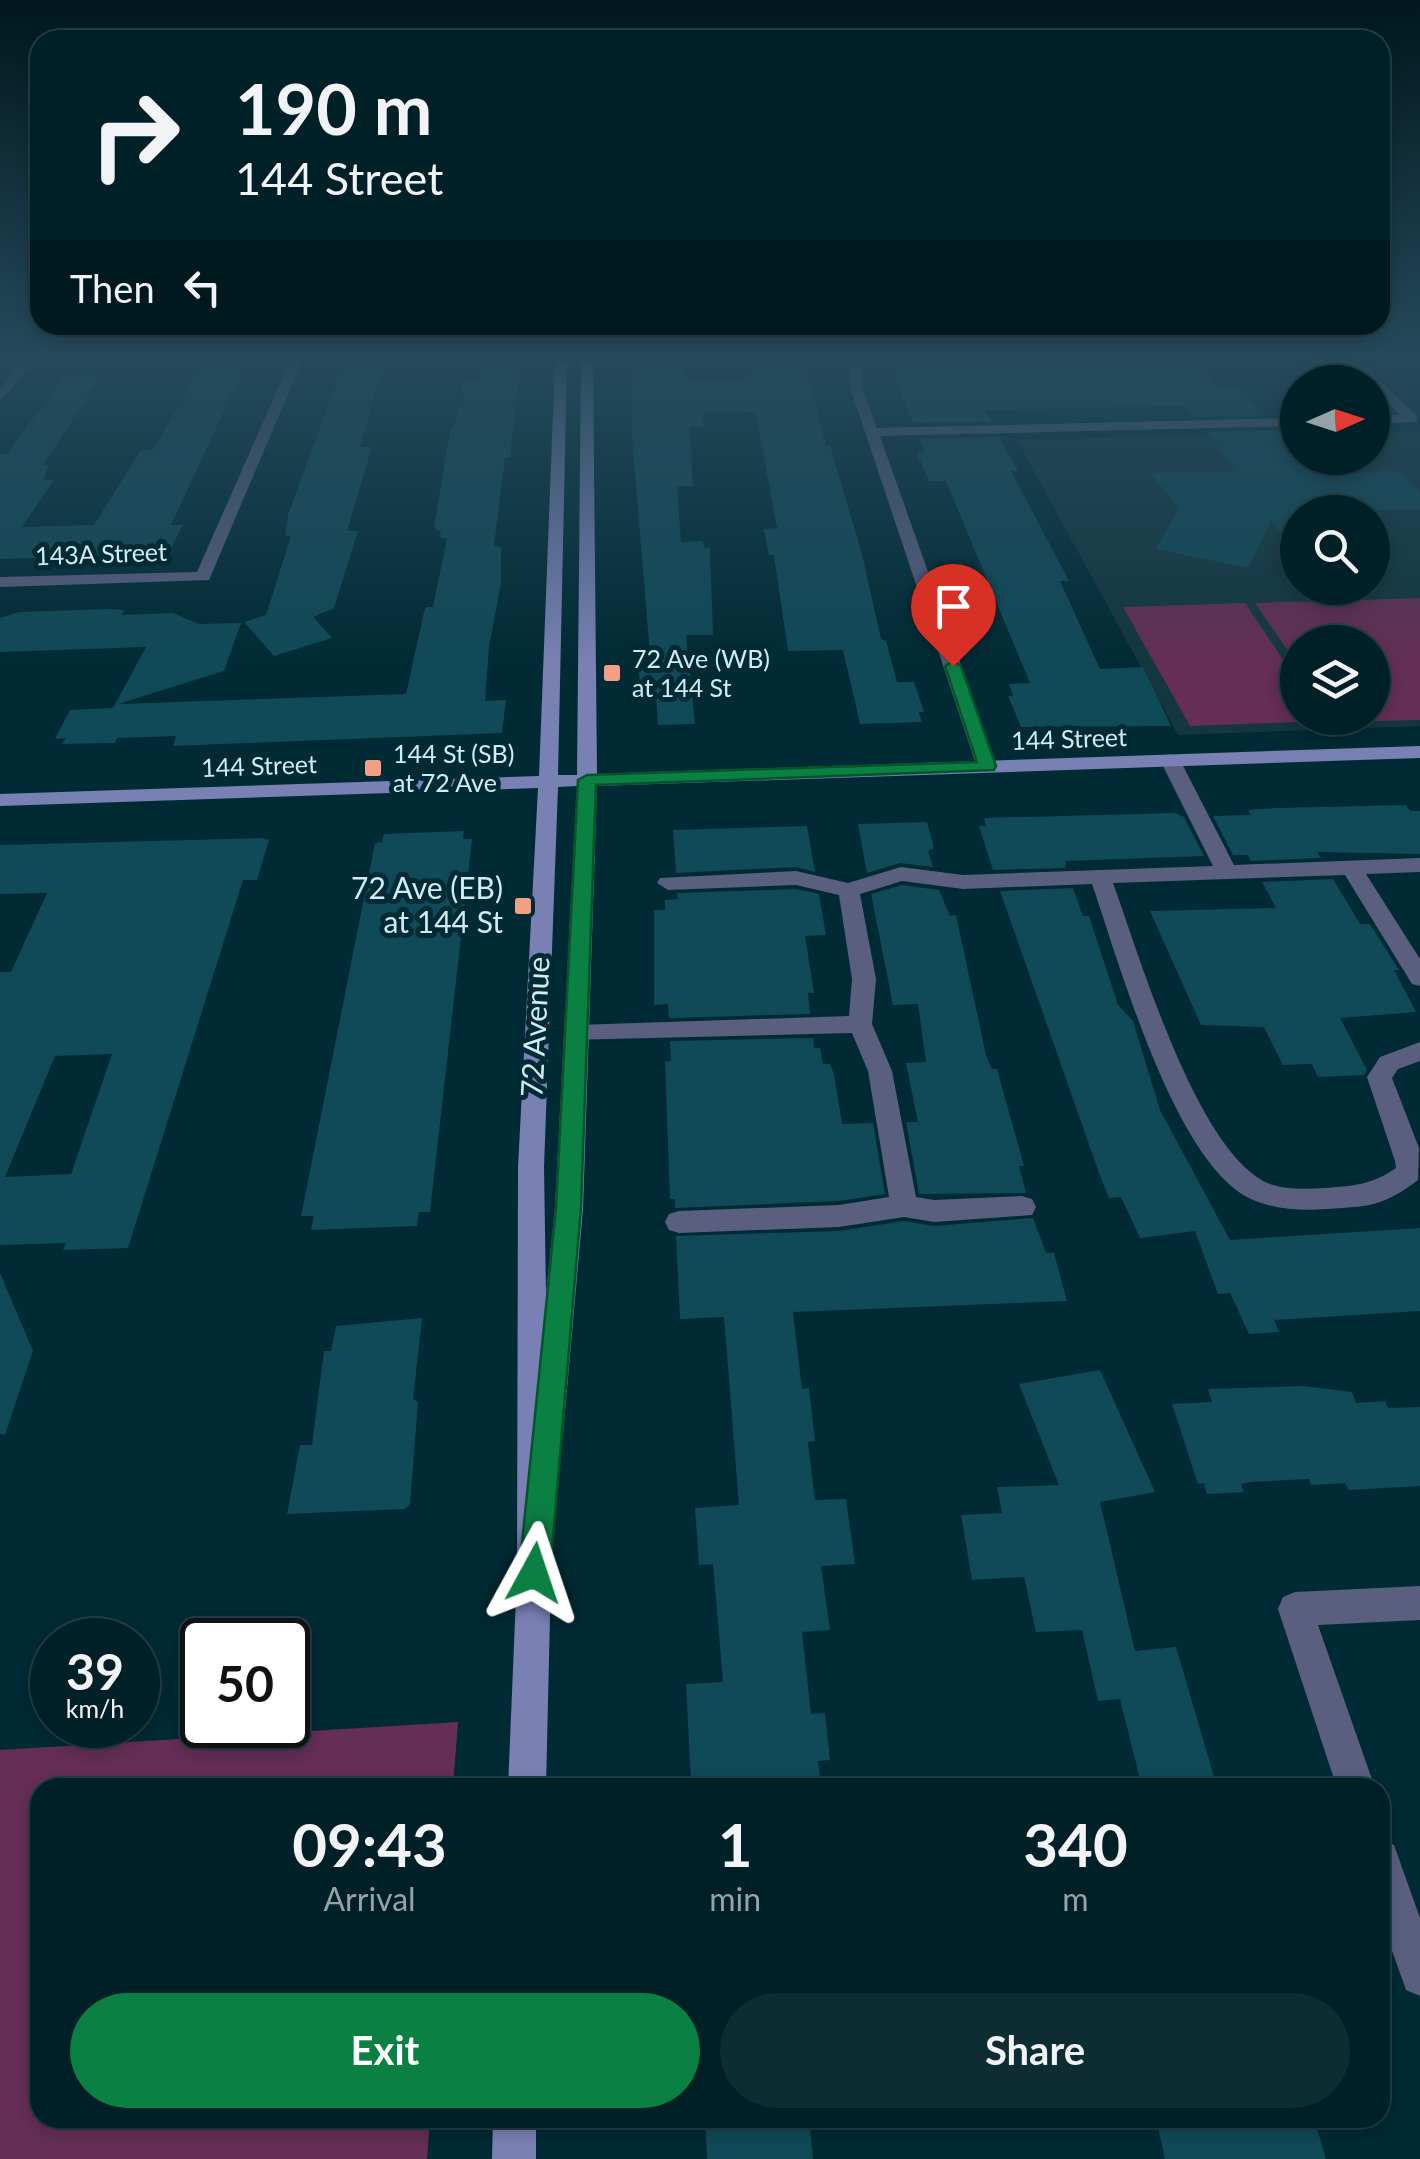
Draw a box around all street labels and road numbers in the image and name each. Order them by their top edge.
street label: 143A Street [35,536,167,570]
street label: 144 Street [1011,721,1127,755]
street label: 144 Street [201,748,317,782]
street label: 72 Avenue [512,956,556,1098]

